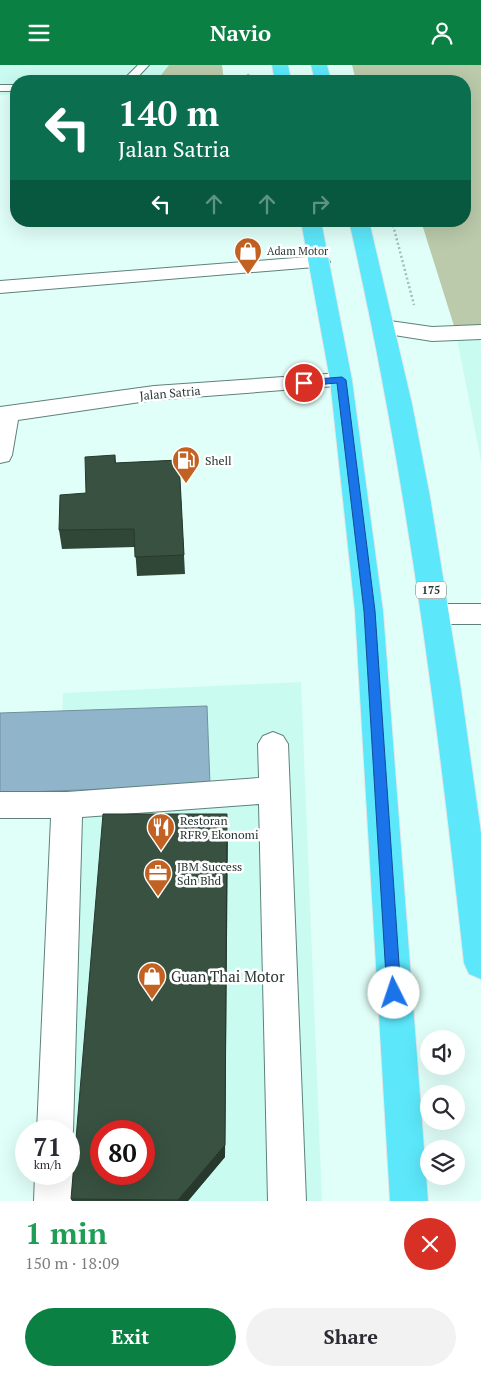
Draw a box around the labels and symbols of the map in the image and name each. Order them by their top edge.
shop icon: Adam Motor [233,236,263,275]
place label: Adam Motor [267,244,329,258]
pin [283,362,325,404]
street label: Jalan Satria [139,383,201,403]
fuel station icon: Shell [171,445,201,484]
place label: Shell [205,453,232,468]
road number: 175 [416,581,446,599]
restaurant icon: Restoran RFR9 Ekonomi [146,812,176,851]
place label: Restoran RFR9 Ekonomi [180,813,259,842]
office icon: JBM Success Sdn Bhd [143,858,173,897]
place label: JBM Success Sdn Bhd [177,859,242,888]
shop icon: Guan Thai Motor [137,961,167,1000]
place label: Guan Thai Motor [171,966,285,986]
position arrow [367,966,419,1018]
speed limit sign: 80 [90,1120,155,1185]

